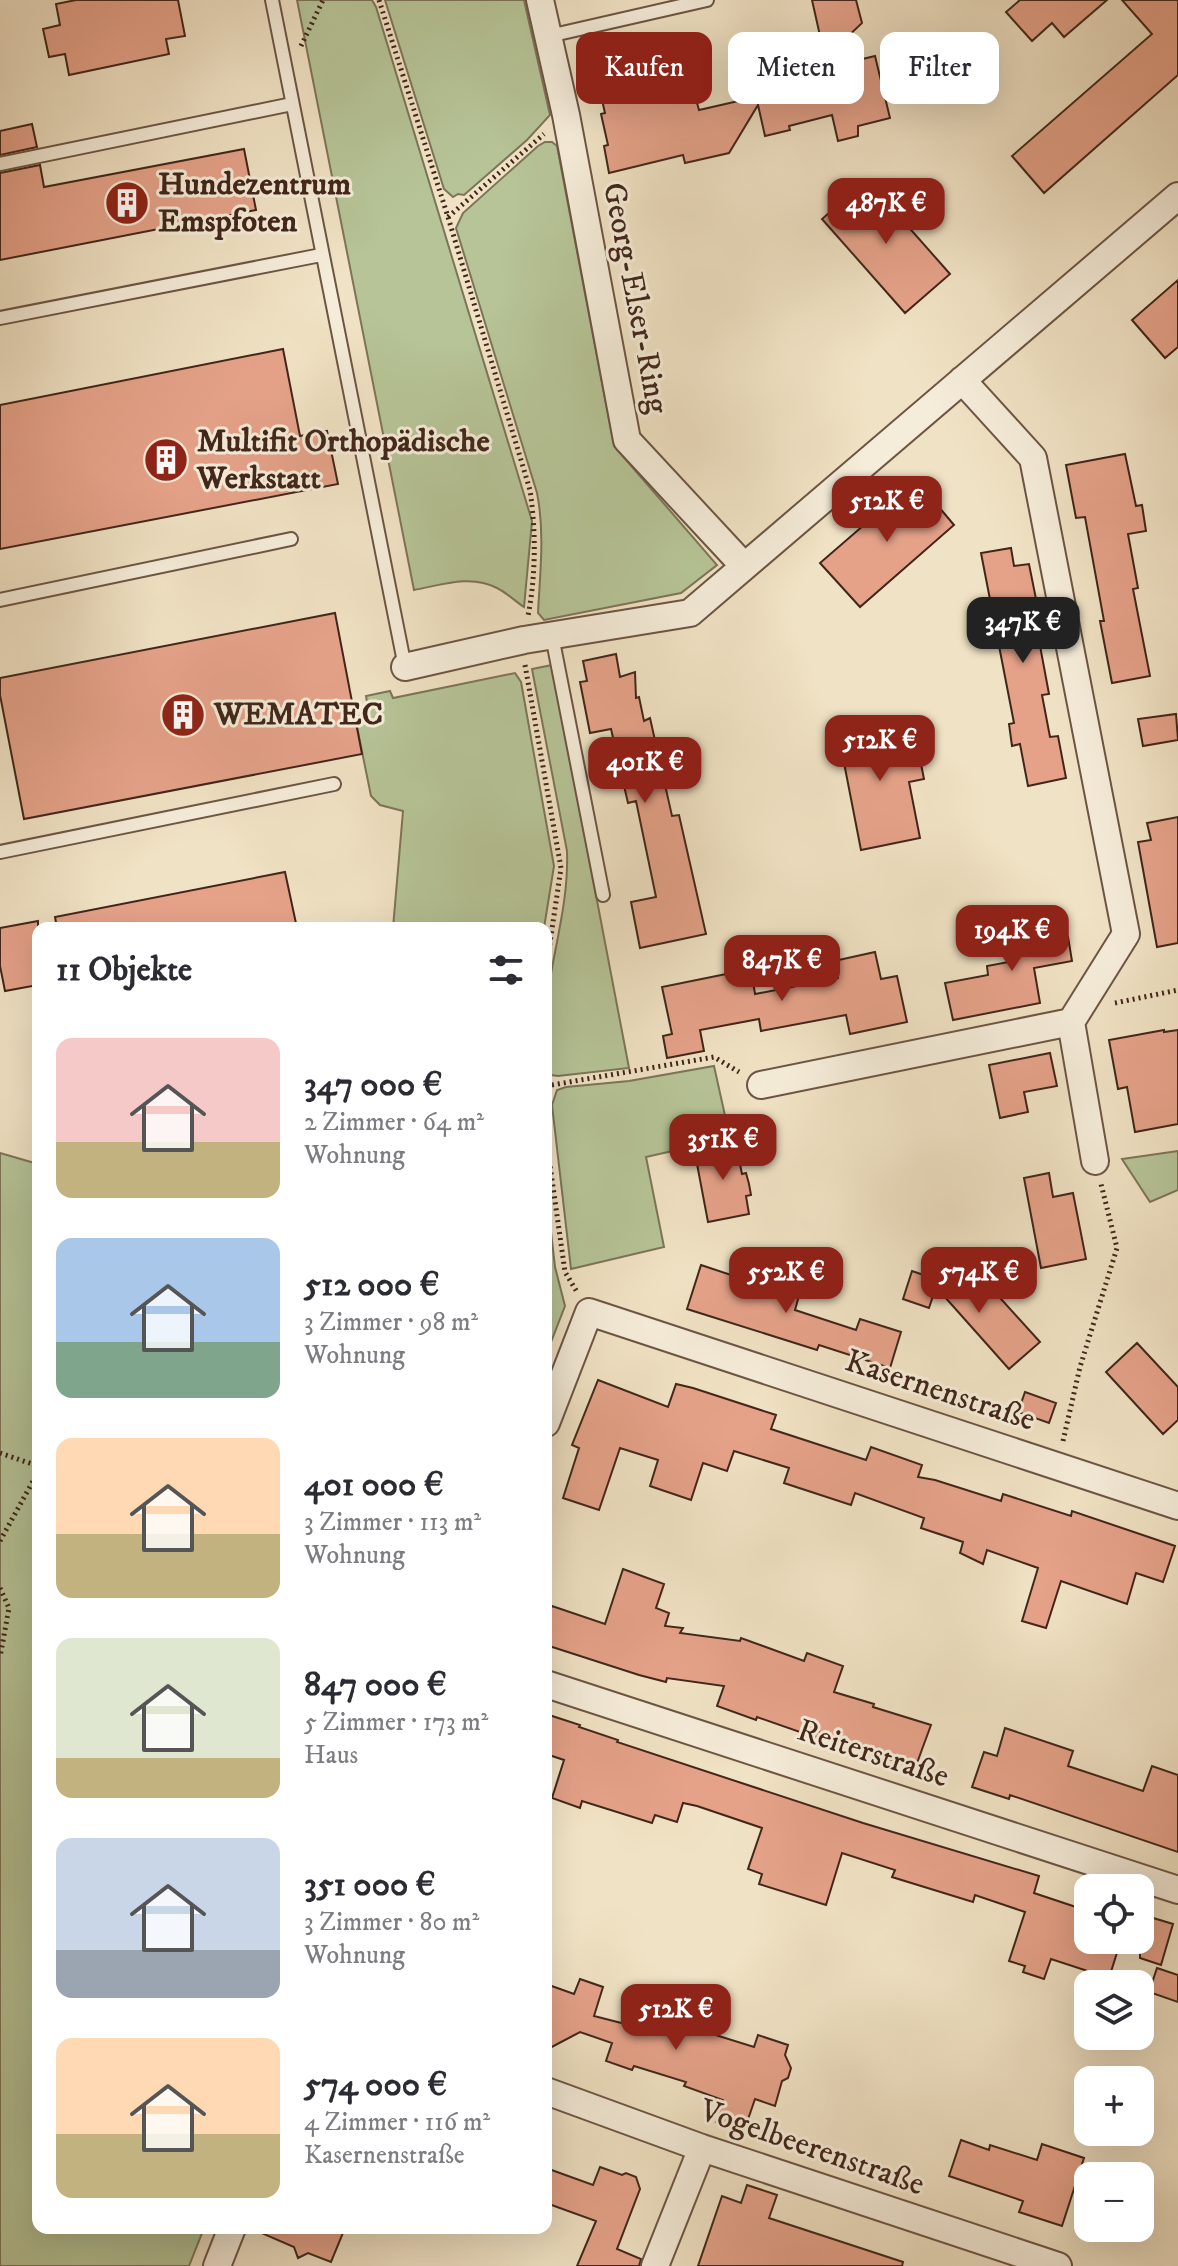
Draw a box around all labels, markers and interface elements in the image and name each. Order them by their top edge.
chip: Kaufen [576,32,712,104]
chip: Mieten [728,32,864,104]
chip: Filter [880,32,999,104]
place label: Hundezentrum Emspfoten [158,165,351,242]
pin: 487K € [821,178,951,246]
building icon: Hundezentrum Emspfoten [103,179,151,227]
street label: Georg-Elser-Ring [593,179,677,417]
text: 487K € [846,187,926,220]
place label: Multifit Orthopädische Werkstatt [196,422,490,499]
building icon: Multifit Orthopädische Werkstatt [142,436,190,484]
pin: 512K € [822,476,952,544]
text: 512K € [850,485,924,518]
pin: 347K € [958,597,1088,665]
text: 347K € [985,606,1061,639]
building icon: WEMATEC [159,691,207,739]
place label: WEMATEC [213,695,383,735]
pin: 512K € [815,715,945,783]
text: 512K € [843,724,917,757]
pin: 401K € [580,737,710,805]
text: 401K € [606,746,684,779]
pin: 194K € [947,905,1077,973]
text: 194K € [974,914,1050,947]
pin: 847K € [717,935,847,1003]
text: 847K € [742,944,822,977]
icon: filters [484,948,528,992]
text: 11 Objekte [56,949,192,991]
text: 347 000 € [304,1064,442,1106]
icon: home [120,1070,216,1166]
text: 2 Zimmer · 64 m² [304,1106,484,1139]
pin: 351K € [658,1114,788,1182]
text: 351K € [687,1123,759,1156]
text: Wohnung [304,1139,405,1172]
pin: 552K € [721,1247,851,1315]
pin: 574K € [914,1247,1044,1315]
text: 552K € [747,1256,825,1289]
text: 574K € [939,1256,1019,1289]
text: 512 000 € [304,1264,439,1306]
icon: home [120,1270,216,1366]
text: 3 Zimmer · 98 m² [304,1306,478,1339]
text: Wohnung [304,1339,405,1372]
street label: Kasernenstraße [840,1341,1040,1441]
text: 401 000 € [304,1464,444,1506]
icon: home [120,1470,216,1566]
text: 3 Zimmer · 113 m² [304,1506,481,1539]
text: Wohnung [304,1539,405,1572]
text: 847 000 € [304,1664,447,1706]
icon: home [120,1670,216,1766]
text: 5 Zimmer · 173 m² [304,1706,488,1739]
street label: Reiterstraße [792,1711,954,1797]
text: Haus [304,1739,358,1772]
text: 351 000 € [304,1864,435,1906]
icon: home [120,1870,216,1966]
map controls [1074,1874,1154,2242]
button: locate [1074,1874,1154,1954]
text: 3 Zimmer · 80 m² [304,1906,479,1939]
text: Wohnung [304,1939,405,1972]
button: layers [1074,1970,1154,2050]
pin: 512K € [611,1984,741,2052]
text: 512K € [639,1993,713,2026]
text: 574 000 € [304,2064,447,2106]
button: + [1074,2066,1154,2146]
icon: home [120,2070,216,2166]
street label: Vogelbeerenstraße [693,2091,930,2205]
text: 4 Zimmer · 116 m² [304,2106,490,2139]
text: Kasernenstraße [304,2139,465,2172]
button: − [1074,2162,1154,2242]

